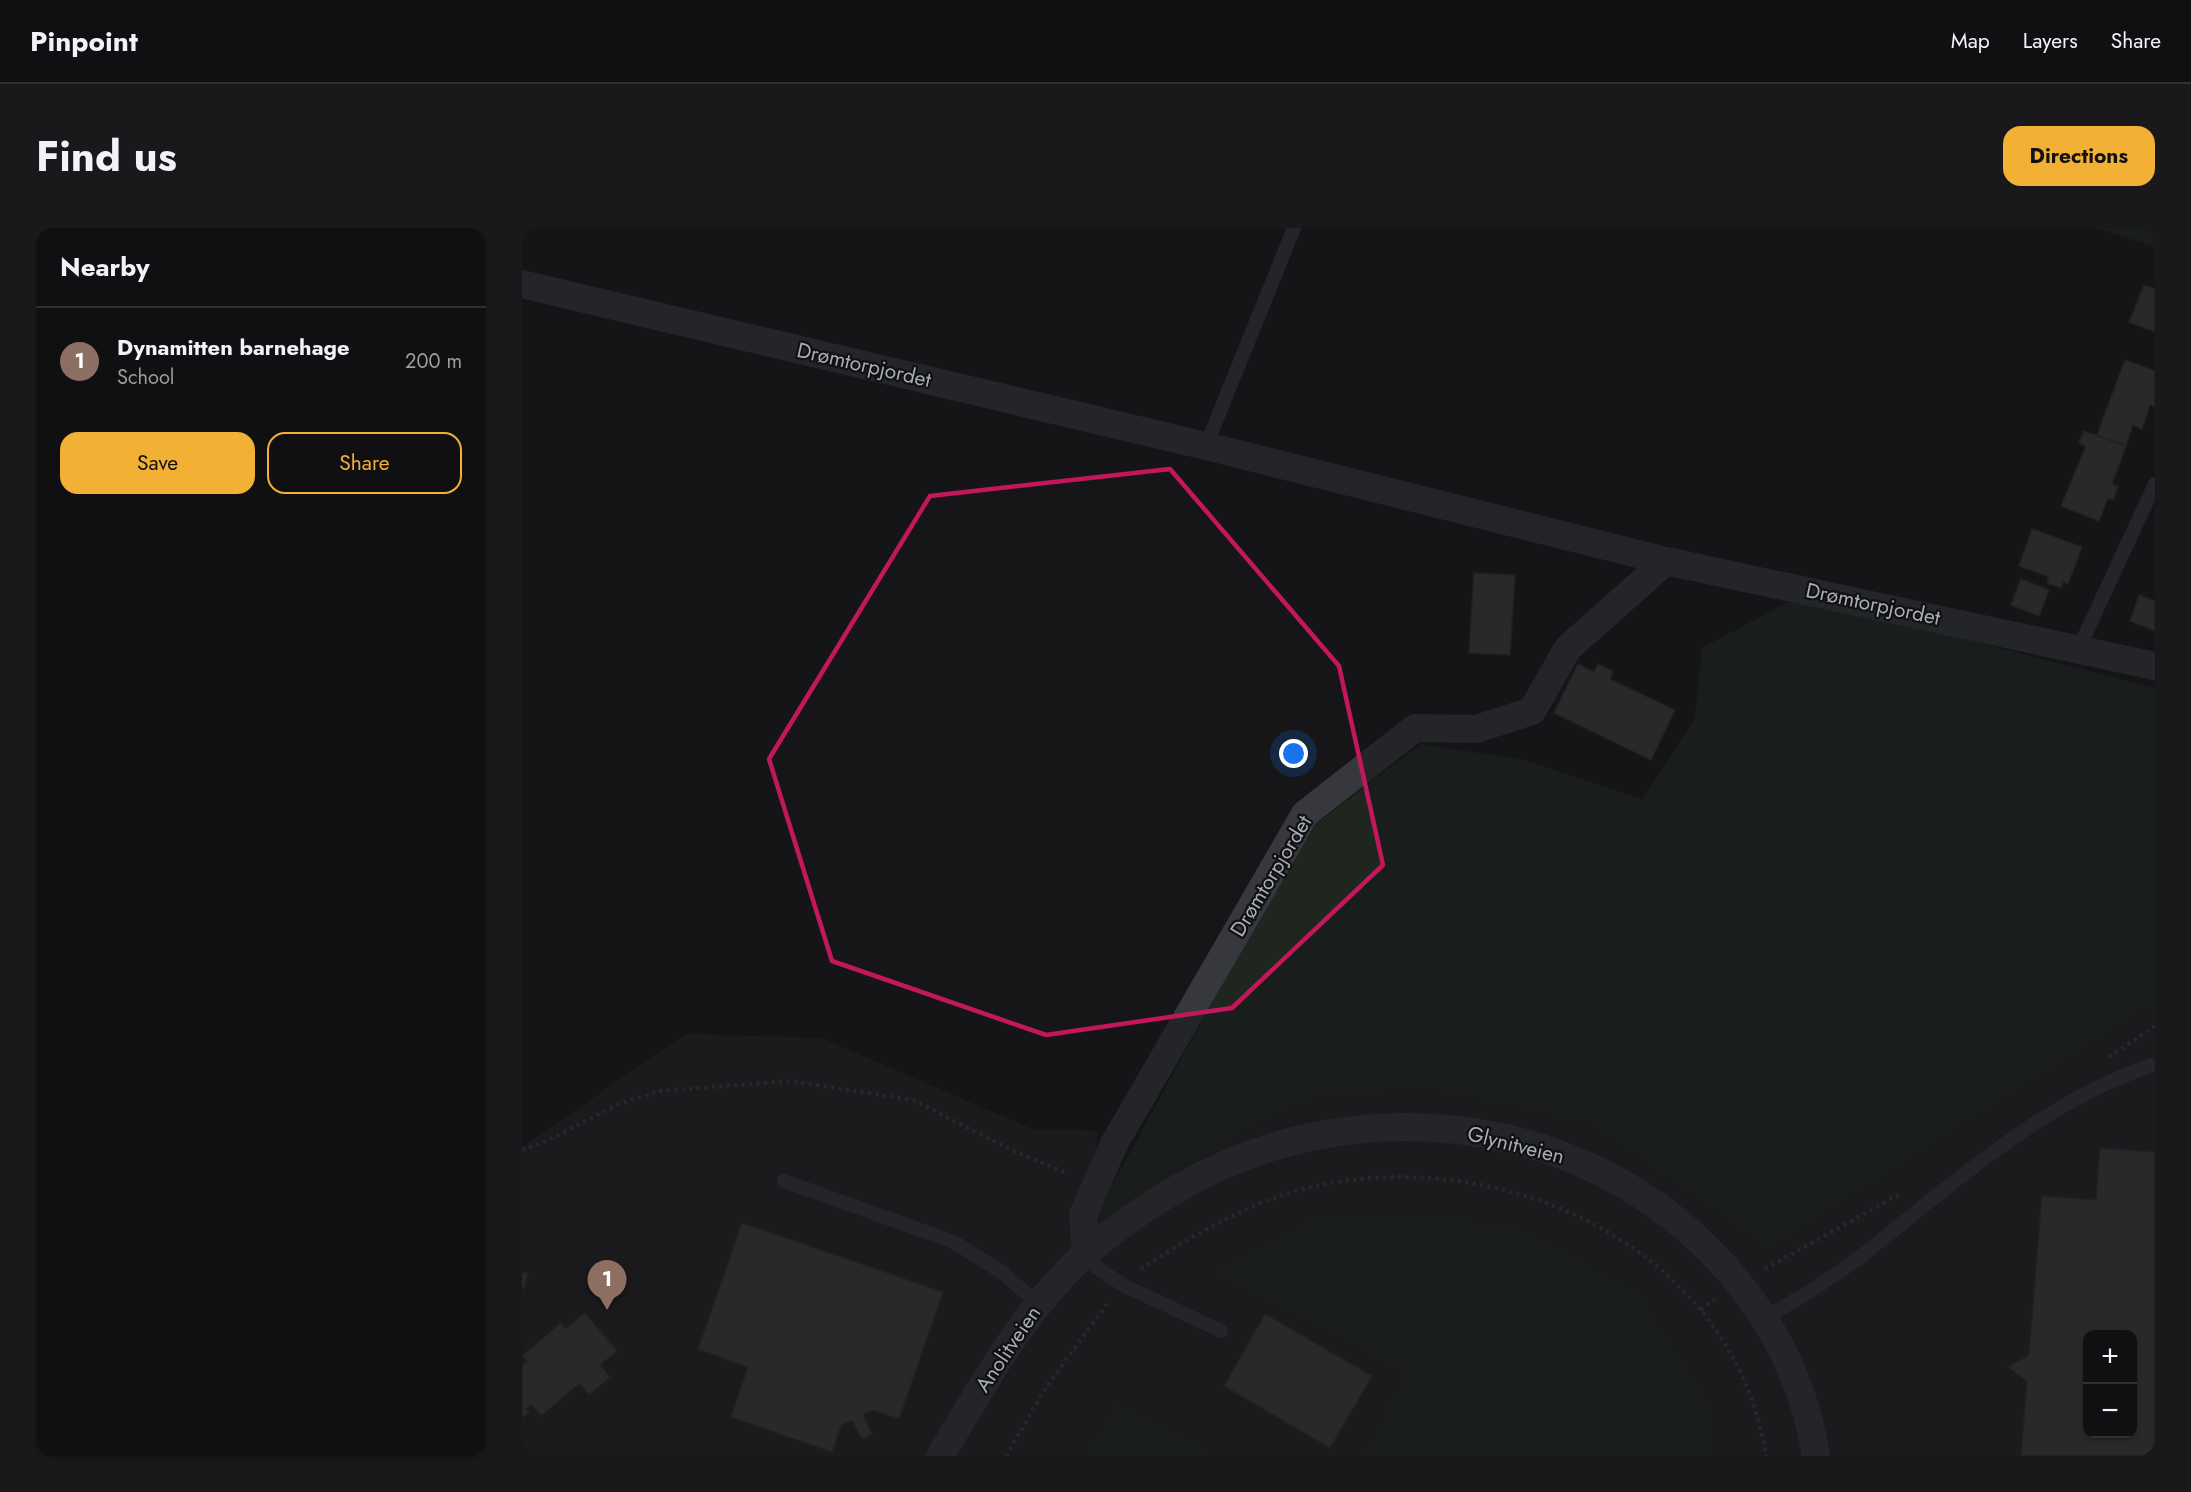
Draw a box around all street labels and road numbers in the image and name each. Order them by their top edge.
street label: Drømtorpjordet [794,335,934,395]
street label: Drømtorpjordet [1803,575,1943,633]
street label: Drømtorpjordet [1223,810,1319,942]
street label: Glynitveien [1464,1118,1568,1172]
street label: Anolitveien [968,1300,1048,1398]

